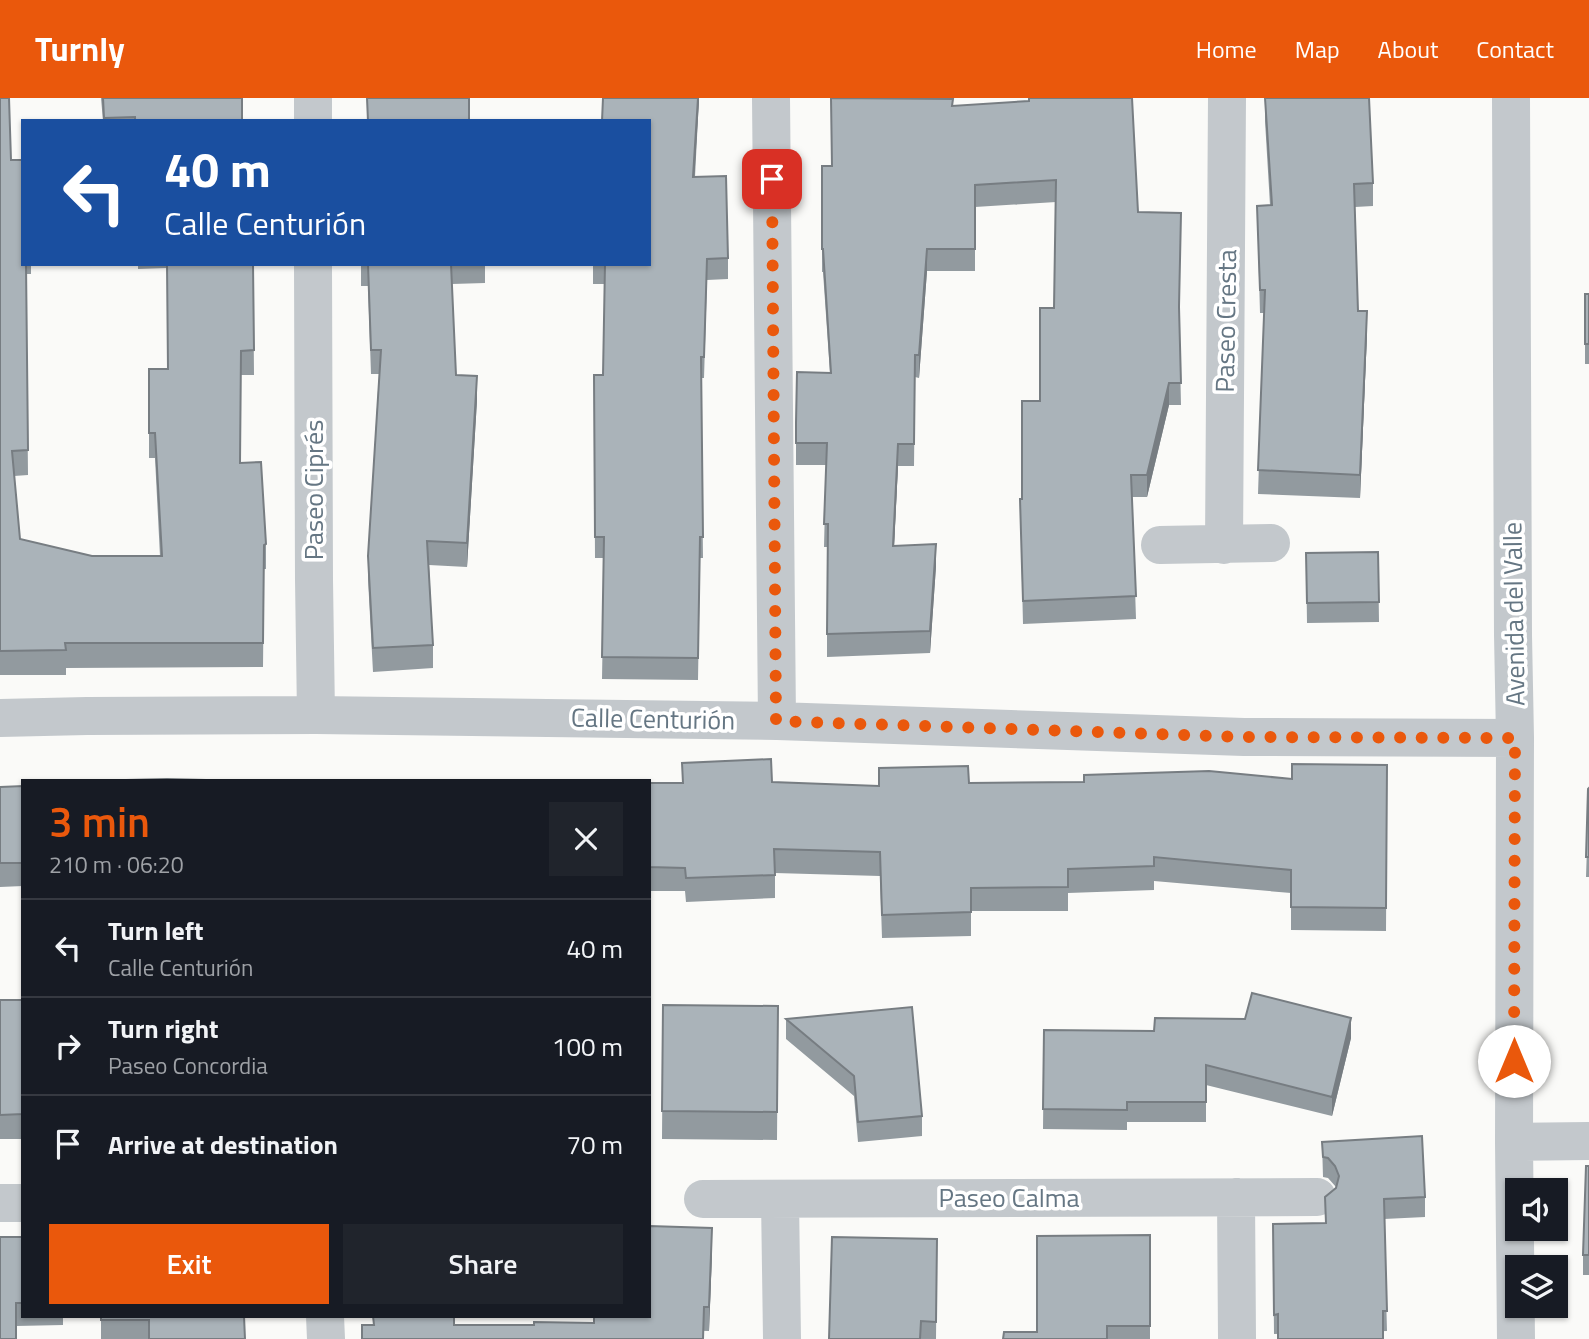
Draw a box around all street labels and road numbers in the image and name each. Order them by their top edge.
street label: Paseo Cresta [1205,249,1246,393]
street label: Paseo Ciprés [294,420,333,560]
street label: Avenida del Valle [1492,522,1535,706]
street label: Calle Centurión [571,698,735,739]
street label: Paseo Calma [939,1178,1079,1217]

